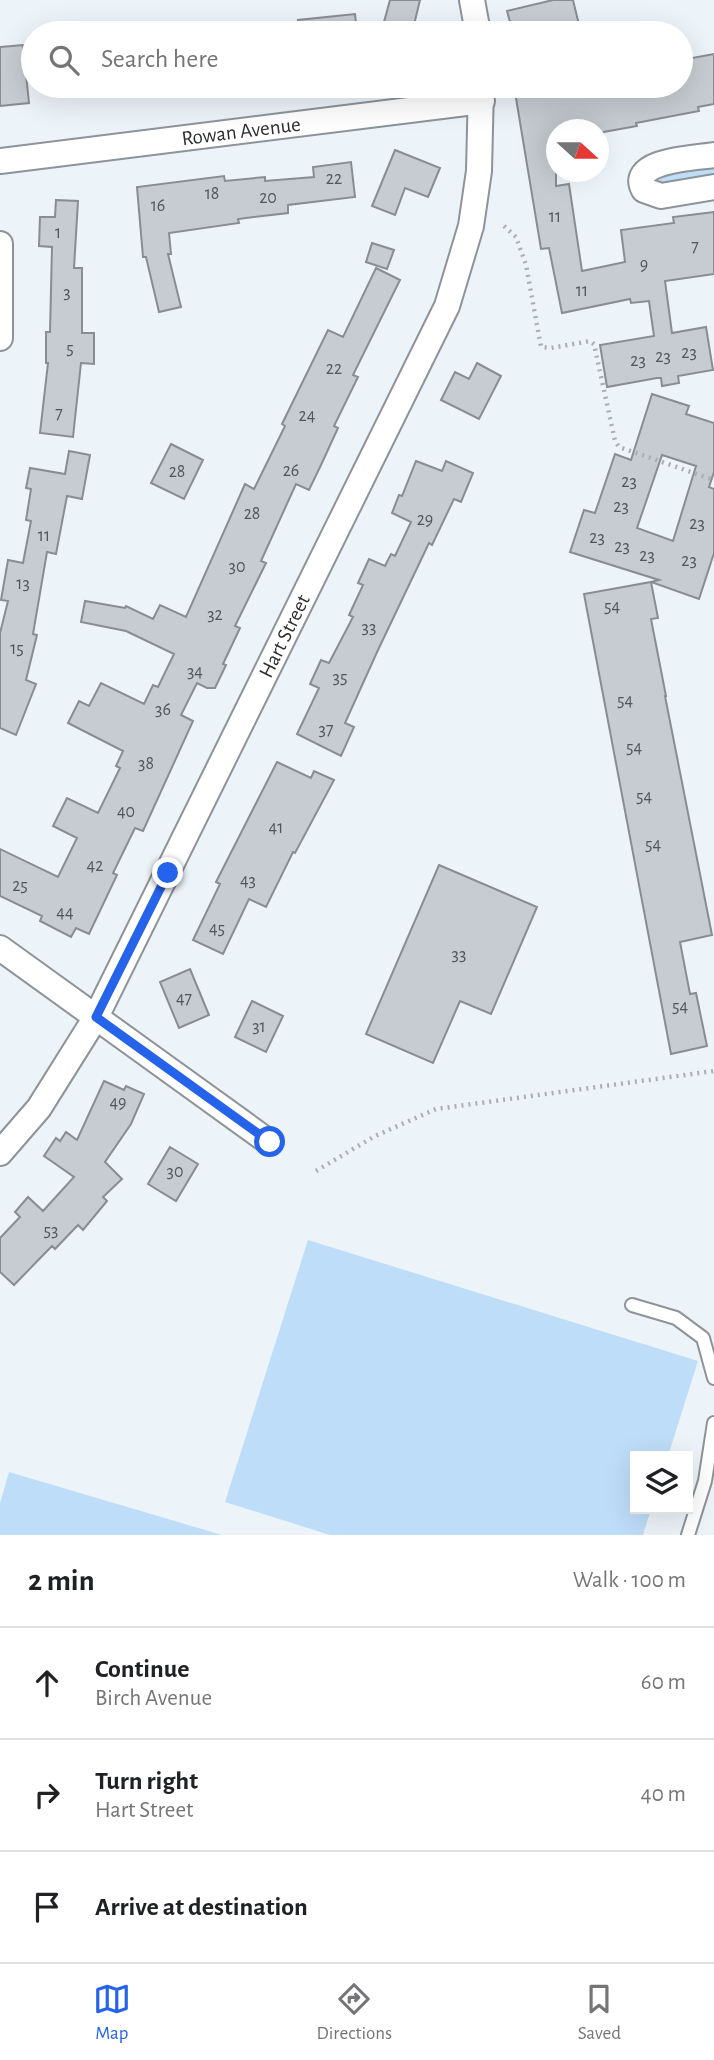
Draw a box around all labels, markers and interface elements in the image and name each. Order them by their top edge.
search box [21,21,693,98]
icon: search [45,41,83,79]
text: Search here [101,46,219,72]
street label: Rowan Avenue [180,114,302,149]
north arrow [546,119,609,182]
house number: 22 [326,170,342,188]
house number: 18 [205,185,219,203]
house number: 20 [259,189,277,207]
house number: 16 [151,197,165,215]
house number: 11 [549,208,561,226]
house number: 1 [55,224,61,242]
house number: 7 [691,238,699,256]
house number: 9 [640,256,648,274]
house number: 11 [576,282,588,300]
house number: 3 [63,284,71,302]
house number: 5 [66,340,74,358]
house number: 23 [681,344,697,362]
house number: 23 [655,348,671,366]
house number: 23 [630,352,646,370]
house number: 22 [326,360,342,378]
house number: 7 [55,405,63,423]
house number: 24 [299,407,316,425]
house number: 26 [283,462,299,480]
house number: 28 [169,463,185,481]
house number: 23 [621,473,637,491]
house number: 23 [613,498,629,516]
house number: 28 [244,505,260,523]
house number: 29 [417,511,433,529]
house number: 23 [689,515,705,533]
house number: 11 [38,527,50,545]
house number: 23 [589,529,605,547]
house number: 23 [614,538,630,556]
house number: 23 [639,547,655,565]
house number: 23 [681,552,697,570]
house number: 30 [229,558,245,576]
house number: 13 [16,575,30,593]
street label: Hart Street [255,591,314,681]
house number: 54 [604,598,620,616]
house number: 32 [207,606,223,624]
house number: 33 [362,619,376,637]
house number: 15 [10,640,24,658]
house number: 34 [187,663,203,681]
house number: 35 [333,669,347,687]
house number: 54 [617,692,633,710]
house number: 36 [155,701,171,719]
house number: 37 [319,721,333,739]
house number: 54 [626,739,642,757]
house number: 38 [138,755,154,773]
house number: 54 [636,788,652,806]
house number: 40 [117,803,135,821]
house number: 41 [269,819,283,837]
house number: 54 [645,836,661,854]
house number: 42 [87,857,103,875]
route end [152,857,183,888]
house number: 43 [240,872,256,890]
house number: 25 [12,877,28,895]
house number: 44 [56,904,74,922]
house number: 45 [209,920,225,938]
house number: 33 [452,946,466,964]
house number: 47 [176,990,192,1008]
house number: 54 [672,998,688,1016]
house number: 31 [252,1018,266,1036]
house number: 49 [109,1094,127,1112]
route start [254,1126,285,1157]
house number: 30 [167,1163,183,1181]
house number: 53 [44,1222,58,1240]
map controls [630,1451,693,1514]
button: layers [630,1451,693,1514]
text: 2 min [28,1566,95,1596]
text: Walk · 100 m [573,1569,686,1592]
text: Continue [95,1656,190,1682]
icon: ahead [28,1664,66,1702]
text: 60 m [641,1671,686,1694]
text: Birch Avenue [95,1687,212,1710]
text: Turn right [95,1768,198,1794]
icon: right [28,1776,66,1814]
text: 40 m [641,1783,686,1806]
text: Hart Street [95,1799,193,1822]
icon: arrive [28,1888,66,1926]
text: Arrive at destination [95,1894,308,1920]
tab: Map [93,1980,131,2045]
tab: Directions [316,1980,392,2045]
tab: Saved [578,1980,621,2045]

